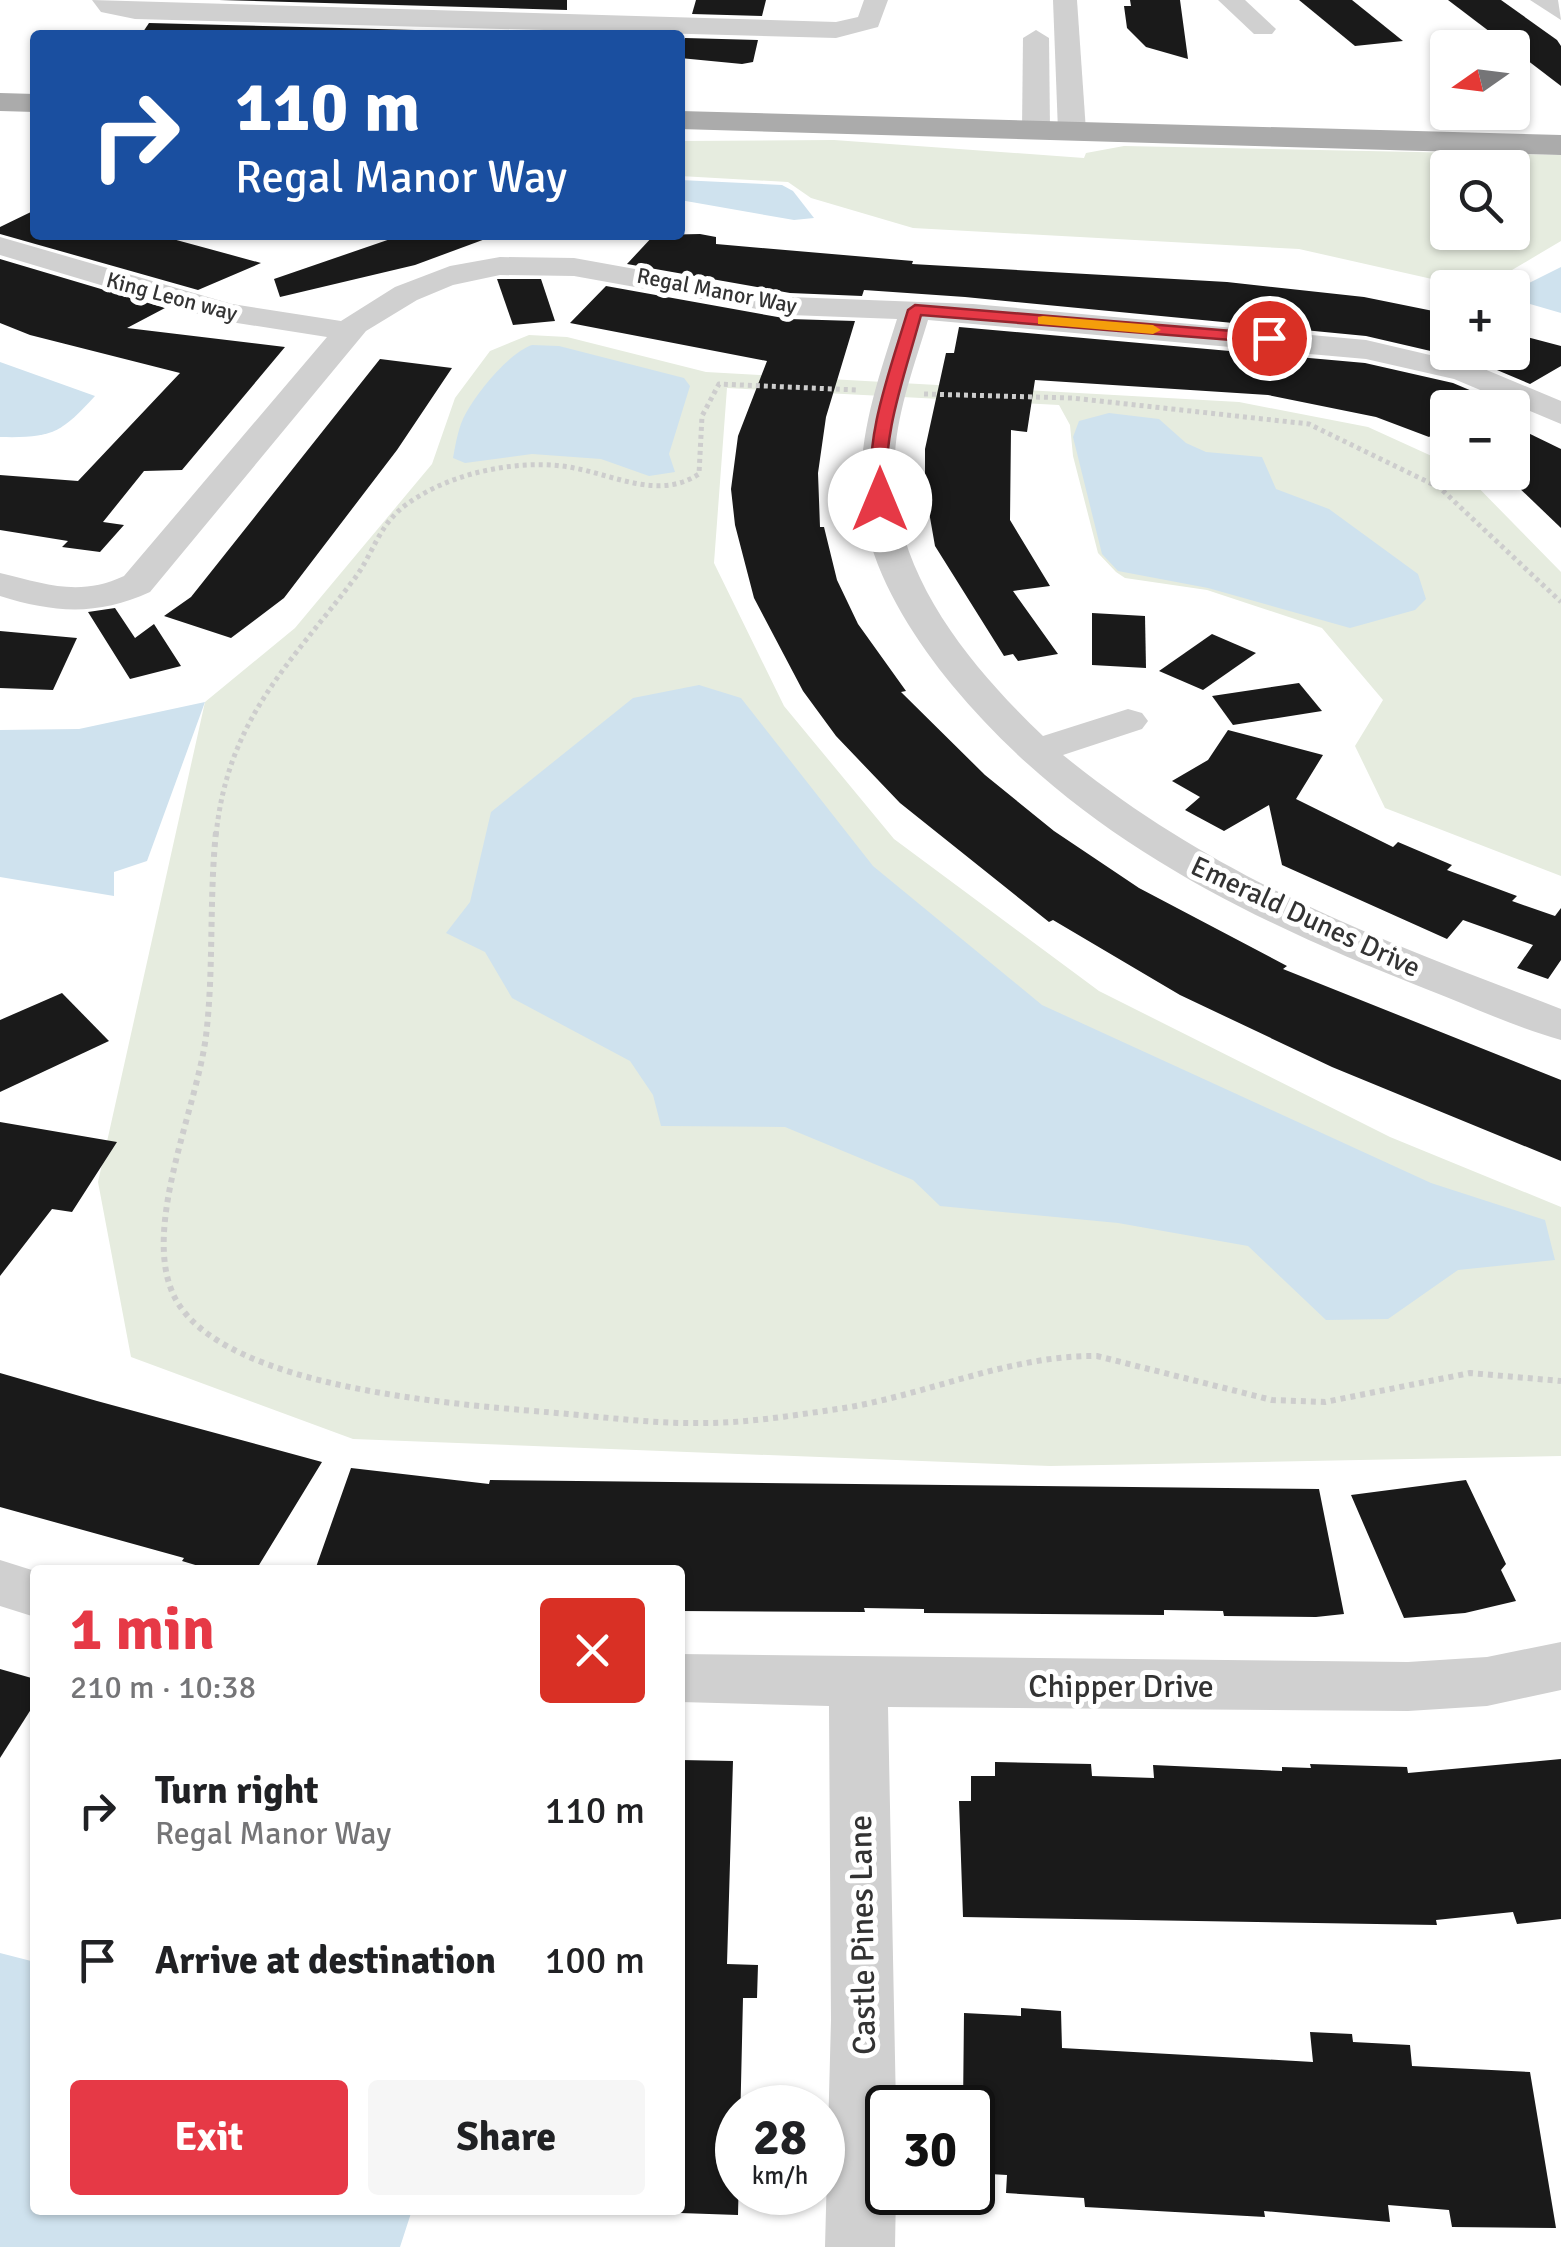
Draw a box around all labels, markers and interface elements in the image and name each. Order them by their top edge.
north arrow [1430,30,1530,130]
map controls [1430,30,1530,490]
text: 110 m [235,64,420,150]
icon: right [70,70,200,200]
text: Regal Manor Way [235,150,567,205]
button: search [1430,150,1530,250]
street label: Regal Manor Way [635,262,800,319]
street label: King Leon way [103,266,241,327]
button: + [1430,270,1530,370]
pin [1227,296,1312,381]
icon: arrive [1242,311,1297,366]
button: − [1430,390,1530,490]
position arrow [828,448,932,552]
street label: Emerald Dunes Drive [1185,849,1426,985]
text: 1 min [70,1593,215,1667]
button: close [540,1598,645,1703]
street label: Chipper Drive [1028,1667,1214,1706]
text: 210 m · 10:38 [70,1668,256,1707]
text: Turn right [155,1767,319,1814]
icon: right [70,1783,125,1838]
text: 110 m [545,1787,645,1834]
text: Regal Manor Way [155,1814,391,1853]
street label: Castle Pines Lane [841,1815,884,2055]
icon: arrive [70,1933,125,1988]
text: Arrive at destination [155,1937,496,1984]
text: 100 m [545,1937,645,1984]
button: Exit [70,2080,348,2195]
button: Share [368,2080,645,2195]
speed limit sign: 30 [865,2085,995,2215]
text: 28 [753,2107,807,2169]
text: km/h [752,2160,808,2191]

